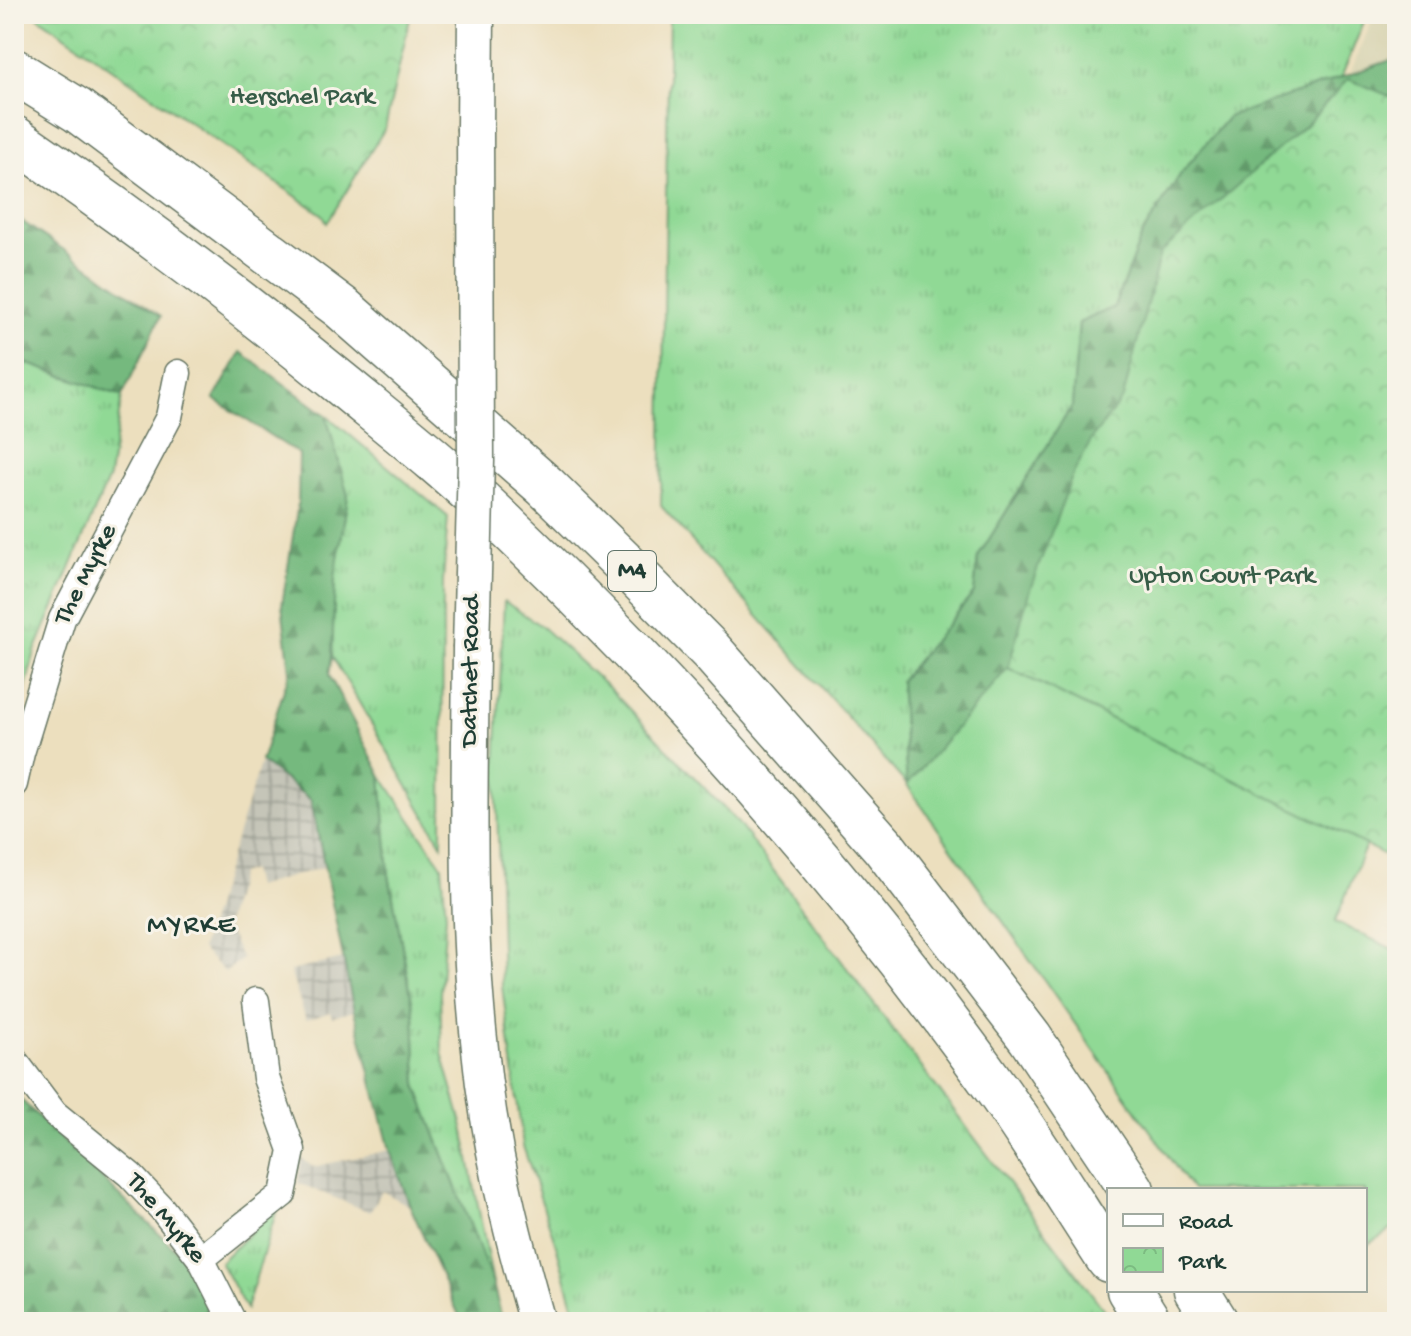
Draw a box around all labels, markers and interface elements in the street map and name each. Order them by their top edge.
park label: Herschel Park [230,83,377,114]
street label: The Myrke [48,519,126,632]
road number: M4 [608,551,656,591]
park label: Upton Court Park [1129,562,1317,593]
street label: Datchet Road [455,593,489,749]
district label: MYRKE [147,910,237,943]
street label: The Myrke [117,1166,212,1271]
legend [1107,1188,1367,1292]
text: Road [1179,1209,1233,1238]
text: Park [1178,1249,1227,1278]

